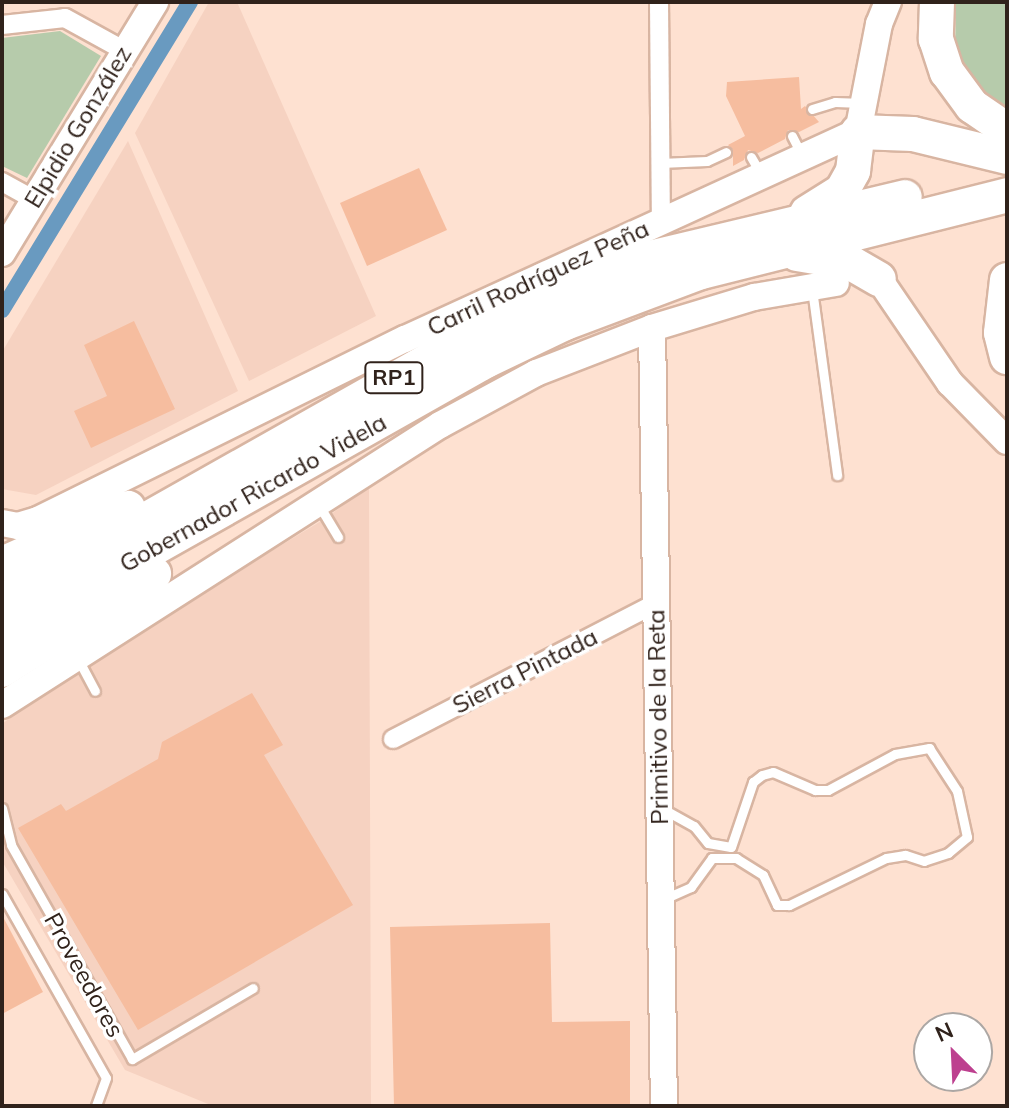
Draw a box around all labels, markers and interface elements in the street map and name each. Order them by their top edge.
street label: Elpidio González [18,41,138,213]
street label: Carril Rodríguez Peña [423,214,653,342]
road number: RP1 [364,360,424,396]
street label: Gobernador Ricardo Videla [115,408,391,578]
street label: Primitivo de la Reta [642,609,674,825]
street label: Sierra Pintada [448,622,602,720]
street label: Proveedores [38,908,130,1042]
north arrow [913,1012,993,1092]
text: N [931,1016,957,1048]

